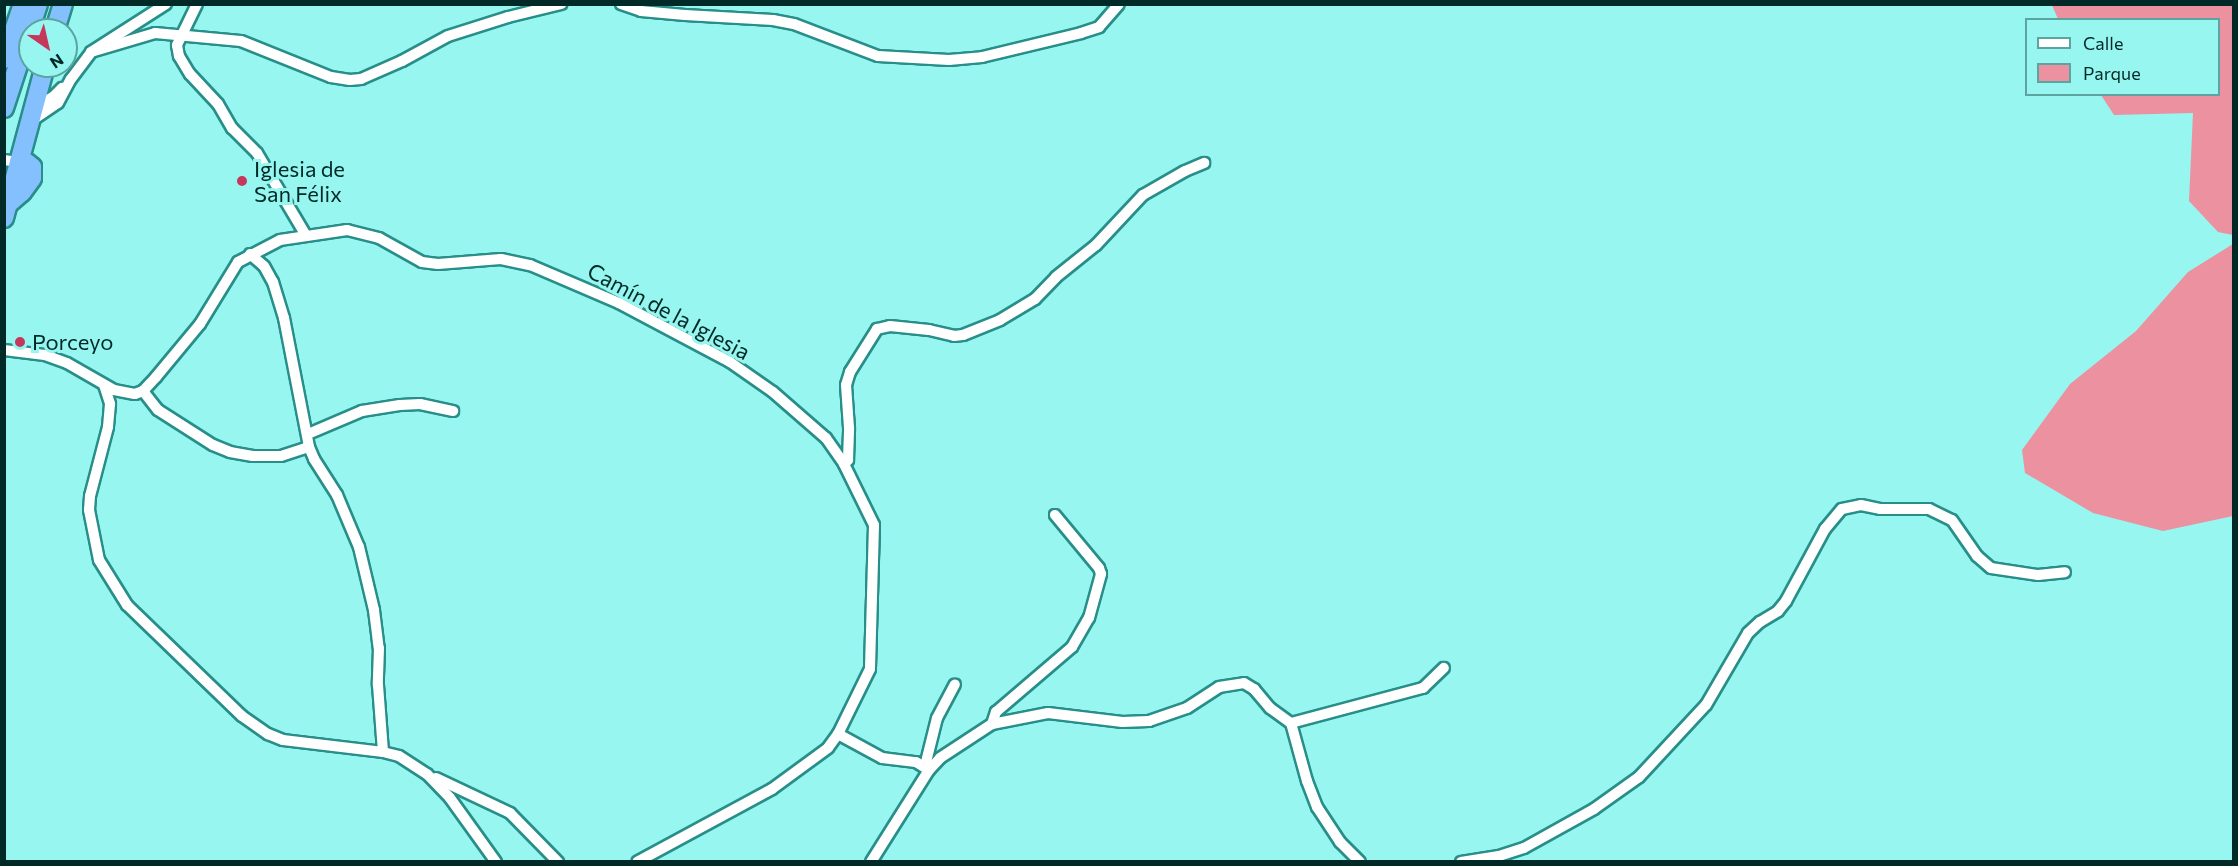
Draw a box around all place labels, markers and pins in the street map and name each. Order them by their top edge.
place label: Iglesia de San Félix [254,155,345,206]
marker: Iglesia de San Félix [235,174,249,188]
place label: Porceyo [32,329,113,355]
marker: Porceyo [13,335,27,349]

